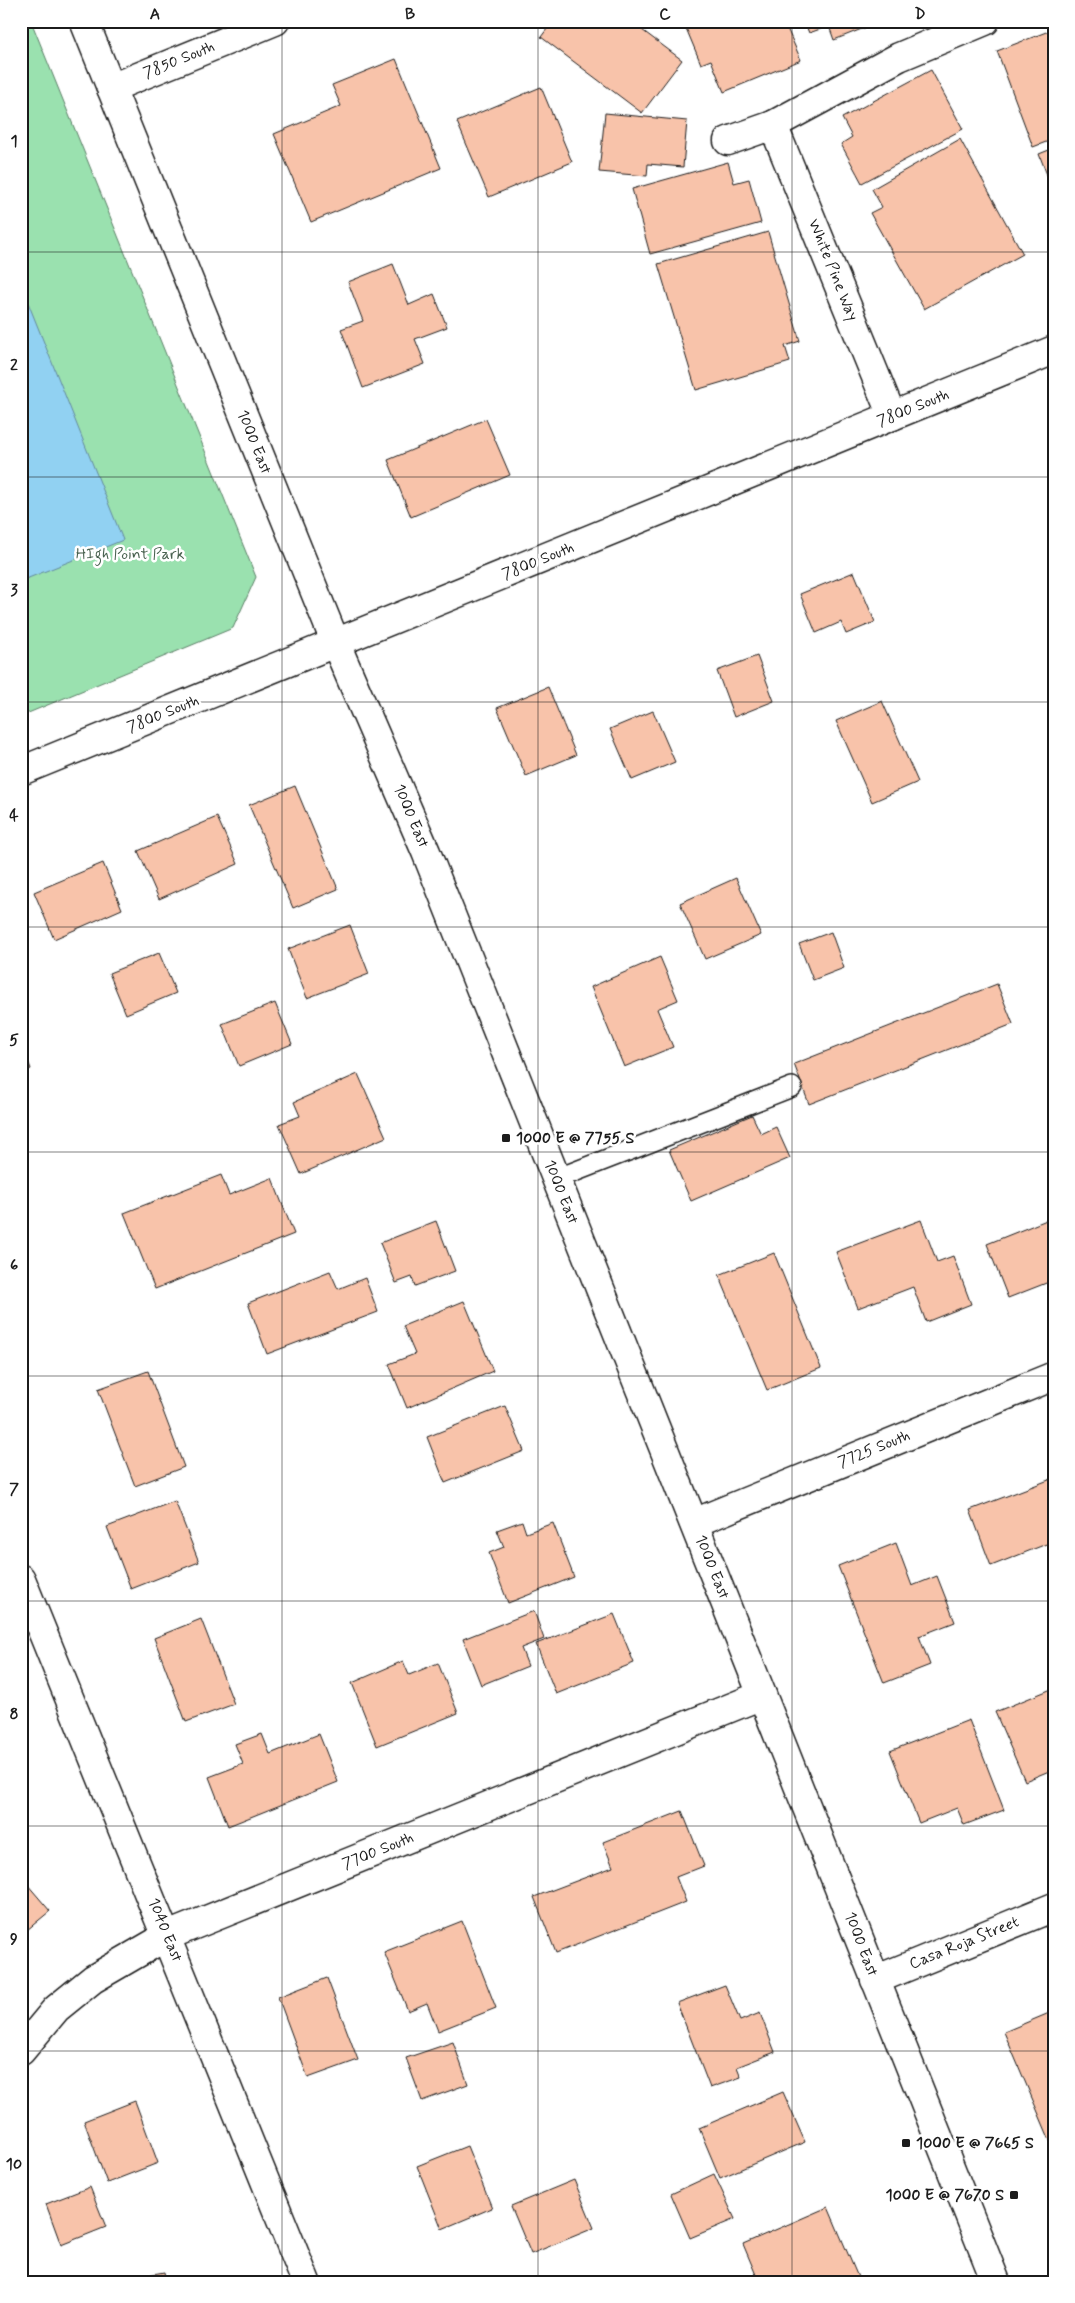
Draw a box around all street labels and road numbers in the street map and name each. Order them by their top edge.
street label: 7850 South [140,36,218,84]
street label: White Pine Way [803,216,863,324]
street label: 7800 South [874,384,952,432]
street label: 1000 East [232,407,276,477]
street label: 7800 South [499,537,577,585]
street label: 7800 South [124,690,202,738]
street label: 1000 East [388,781,434,851]
street label: 1000 East [539,1157,583,1227]
street label: 7725 South [835,1425,913,1473]
street label: 1000 East [690,1532,734,1602]
street label: 7700 South [339,1827,417,1875]
street label: 1040 East [143,1895,187,1965]
street label: 1000 East [839,1909,883,1979]
street label: Casa Roja Street [906,1911,1022,1975]

